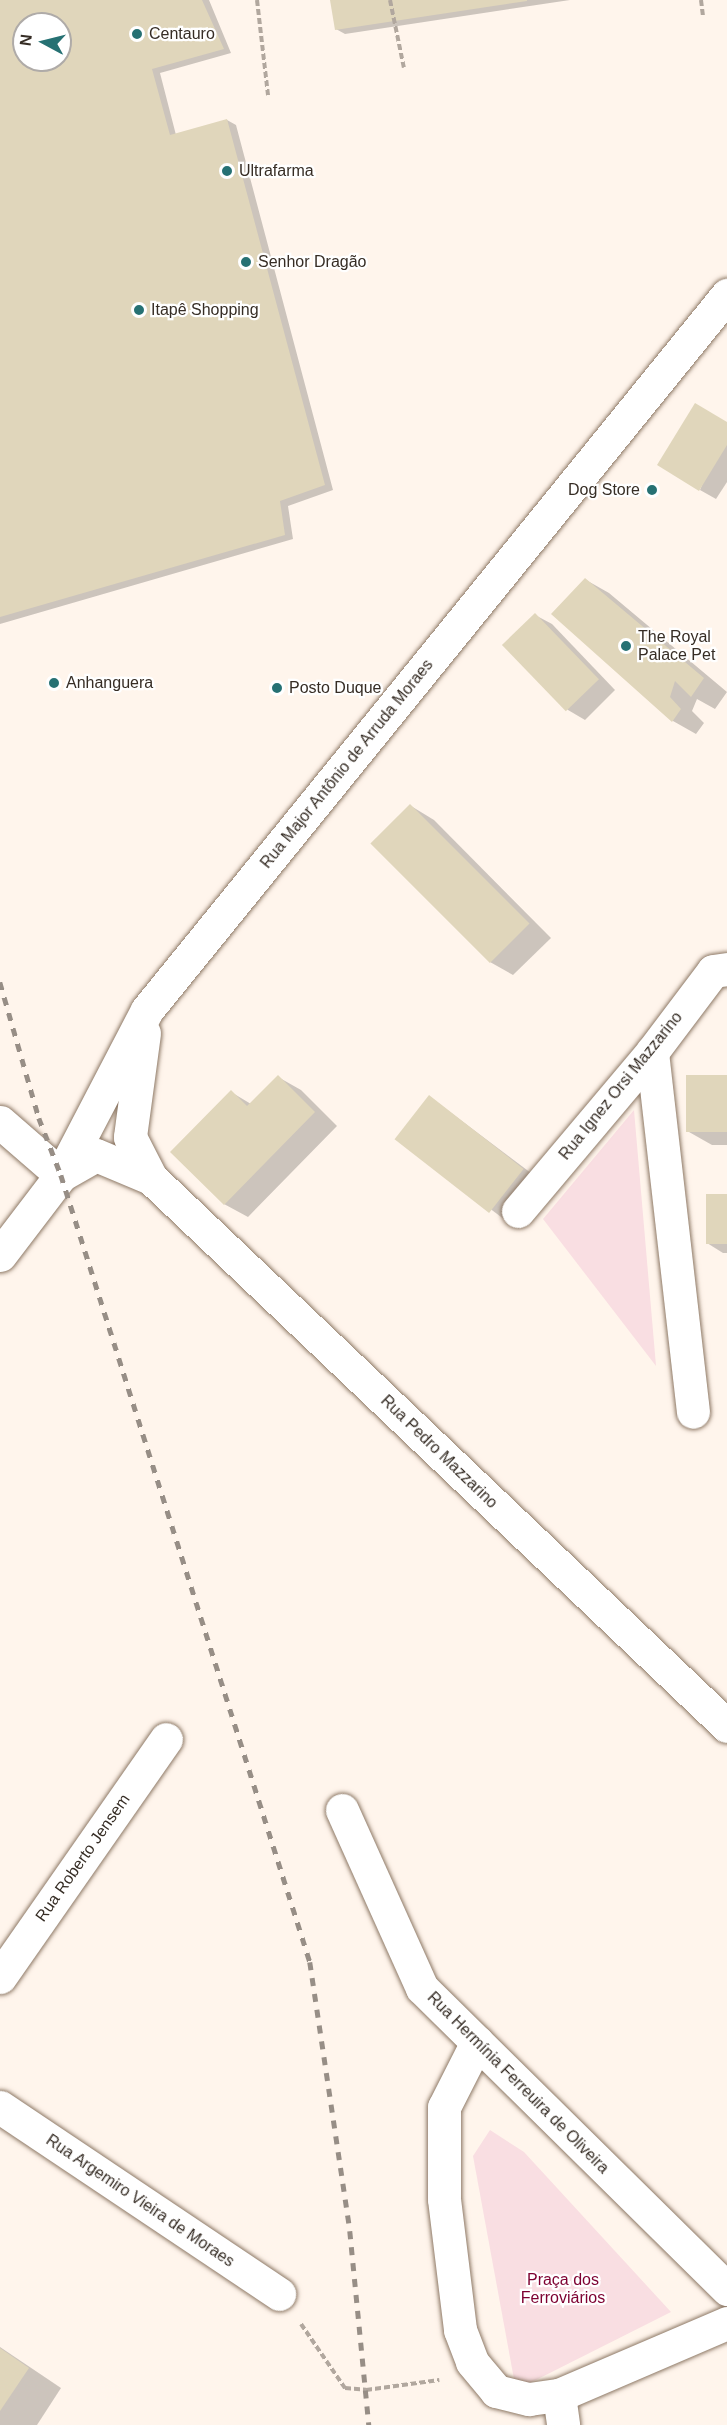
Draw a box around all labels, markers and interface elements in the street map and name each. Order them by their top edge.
north arrow [12,12,72,72]
place label: Centauro [149,24,215,44]
marker: Centauro [130,27,144,41]
text: N [16,33,35,47]
place label: Ultrafarma [239,161,314,181]
marker: Ultrafarma [220,164,234,178]
place label: Senhor Dragão [258,252,367,272]
marker: Senhor Dragão [239,255,253,269]
place label: Itapê Shopping [151,300,259,320]
marker: Itapê Shopping [132,303,146,317]
place label: Dog Store [568,480,640,500]
marker: Dog Store [645,483,659,497]
place label: The Royal Palace Pet [638,627,715,665]
marker: The Royal Palace Pet [619,639,633,653]
street label: Rua Major Antônio de Arruda Moraes [256,655,438,873]
place label: Anhanguera [66,673,153,693]
marker: Anhanguera [47,676,61,690]
place label: Posto Duque [289,678,382,698]
marker: Posto Duque [270,681,284,695]
street label: Rua Ignez Orsi Mazzarino [555,1008,687,1164]
street label: Rua Pedro Mazzarino [377,1391,501,1513]
street label: Rua Roberto Jensem [32,1791,134,1925]
street label: Rua Hermínia Ferreuira de Oliveira [423,1988,613,2178]
street label: Rua Argemiro Vieira de Moraes [42,2130,238,2272]
park label: Praça dos Ferroviários [521,2270,605,2308]

